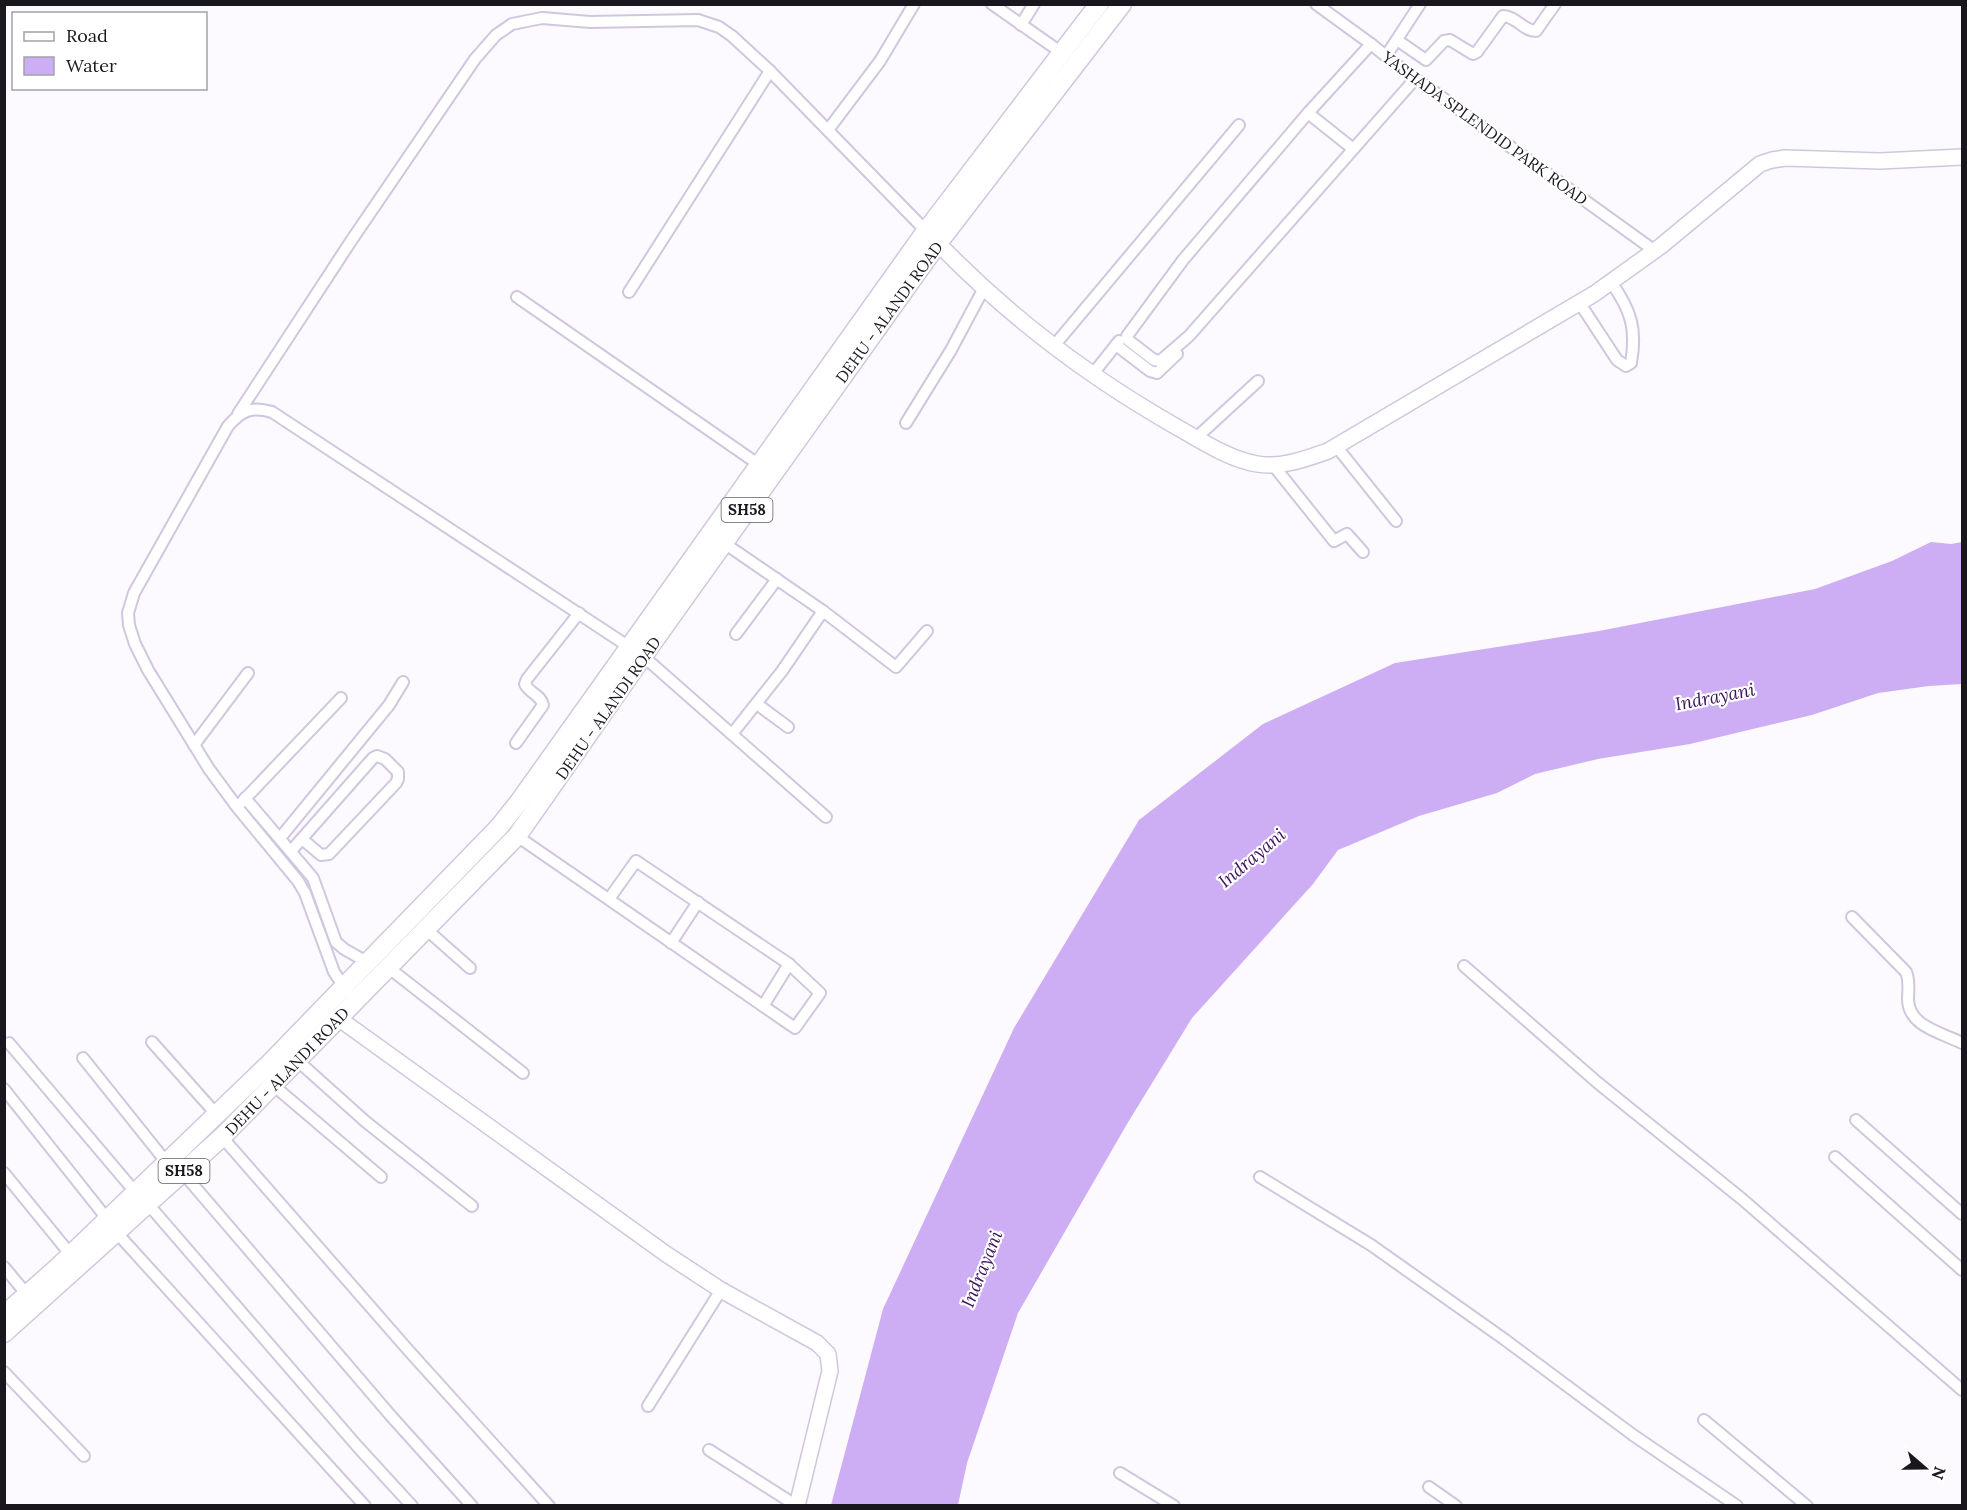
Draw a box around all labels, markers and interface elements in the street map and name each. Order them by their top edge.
legend [12,12,207,90]
text: Road [66,24,108,47]
street label: YASHADA SPLENDID PARK ROAD [1377,46,1592,209]
text: Water [66,54,117,77]
street label: DEHU - ALANDI ROAD [831,237,947,387]
road number: SH58 [722,498,772,522]
street label: DEHU - ALANDI ROAD [551,633,665,783]
water label: Indrayani [1673,677,1757,715]
water label: Indrayani [1213,823,1290,892]
street label: DEHU - ALANDI ROAD [221,1003,353,1139]
road number: SH58 [158,1159,210,1183]
water label: Indrayani [956,1227,1007,1311]
north arrow [1895,1438,1955,1498]
text: N [1928,1464,1951,1482]

